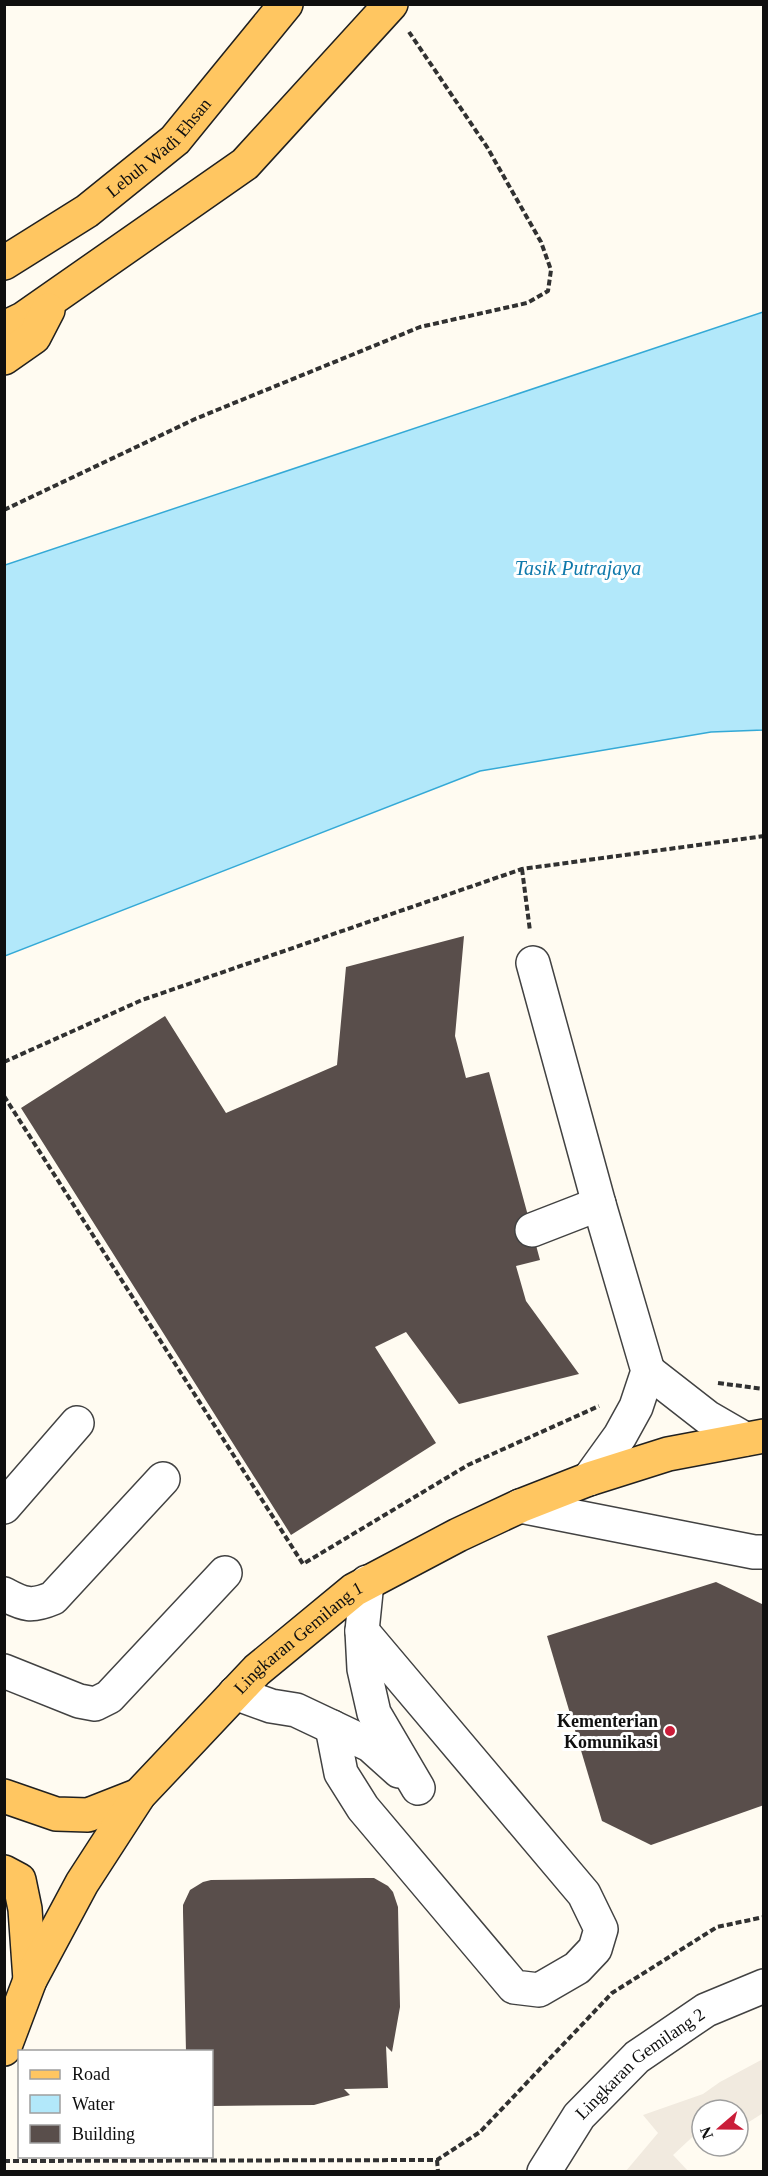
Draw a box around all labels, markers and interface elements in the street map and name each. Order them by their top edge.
street label: Lebuh Wadi Ehsan [102,94,215,201]
water label: Tasik Putrajaya [515,557,641,580]
street label: Lingkaran Gemilang 1 [230,1577,366,1698]
place label: Kementerian Komunikasi [557,1711,658,1752]
marker: Kementerian Komunikasi [663,1724,677,1738]
street label: Lingkaran Gemilang 2 [571,2004,709,2123]
legend [18,2050,213,2158]
text: Road [72,2064,110,2084]
text: Water [72,2094,115,2114]
north arrow [690,2098,750,2158]
text: Building [72,2124,135,2144]
text: N [696,2124,716,2141]

